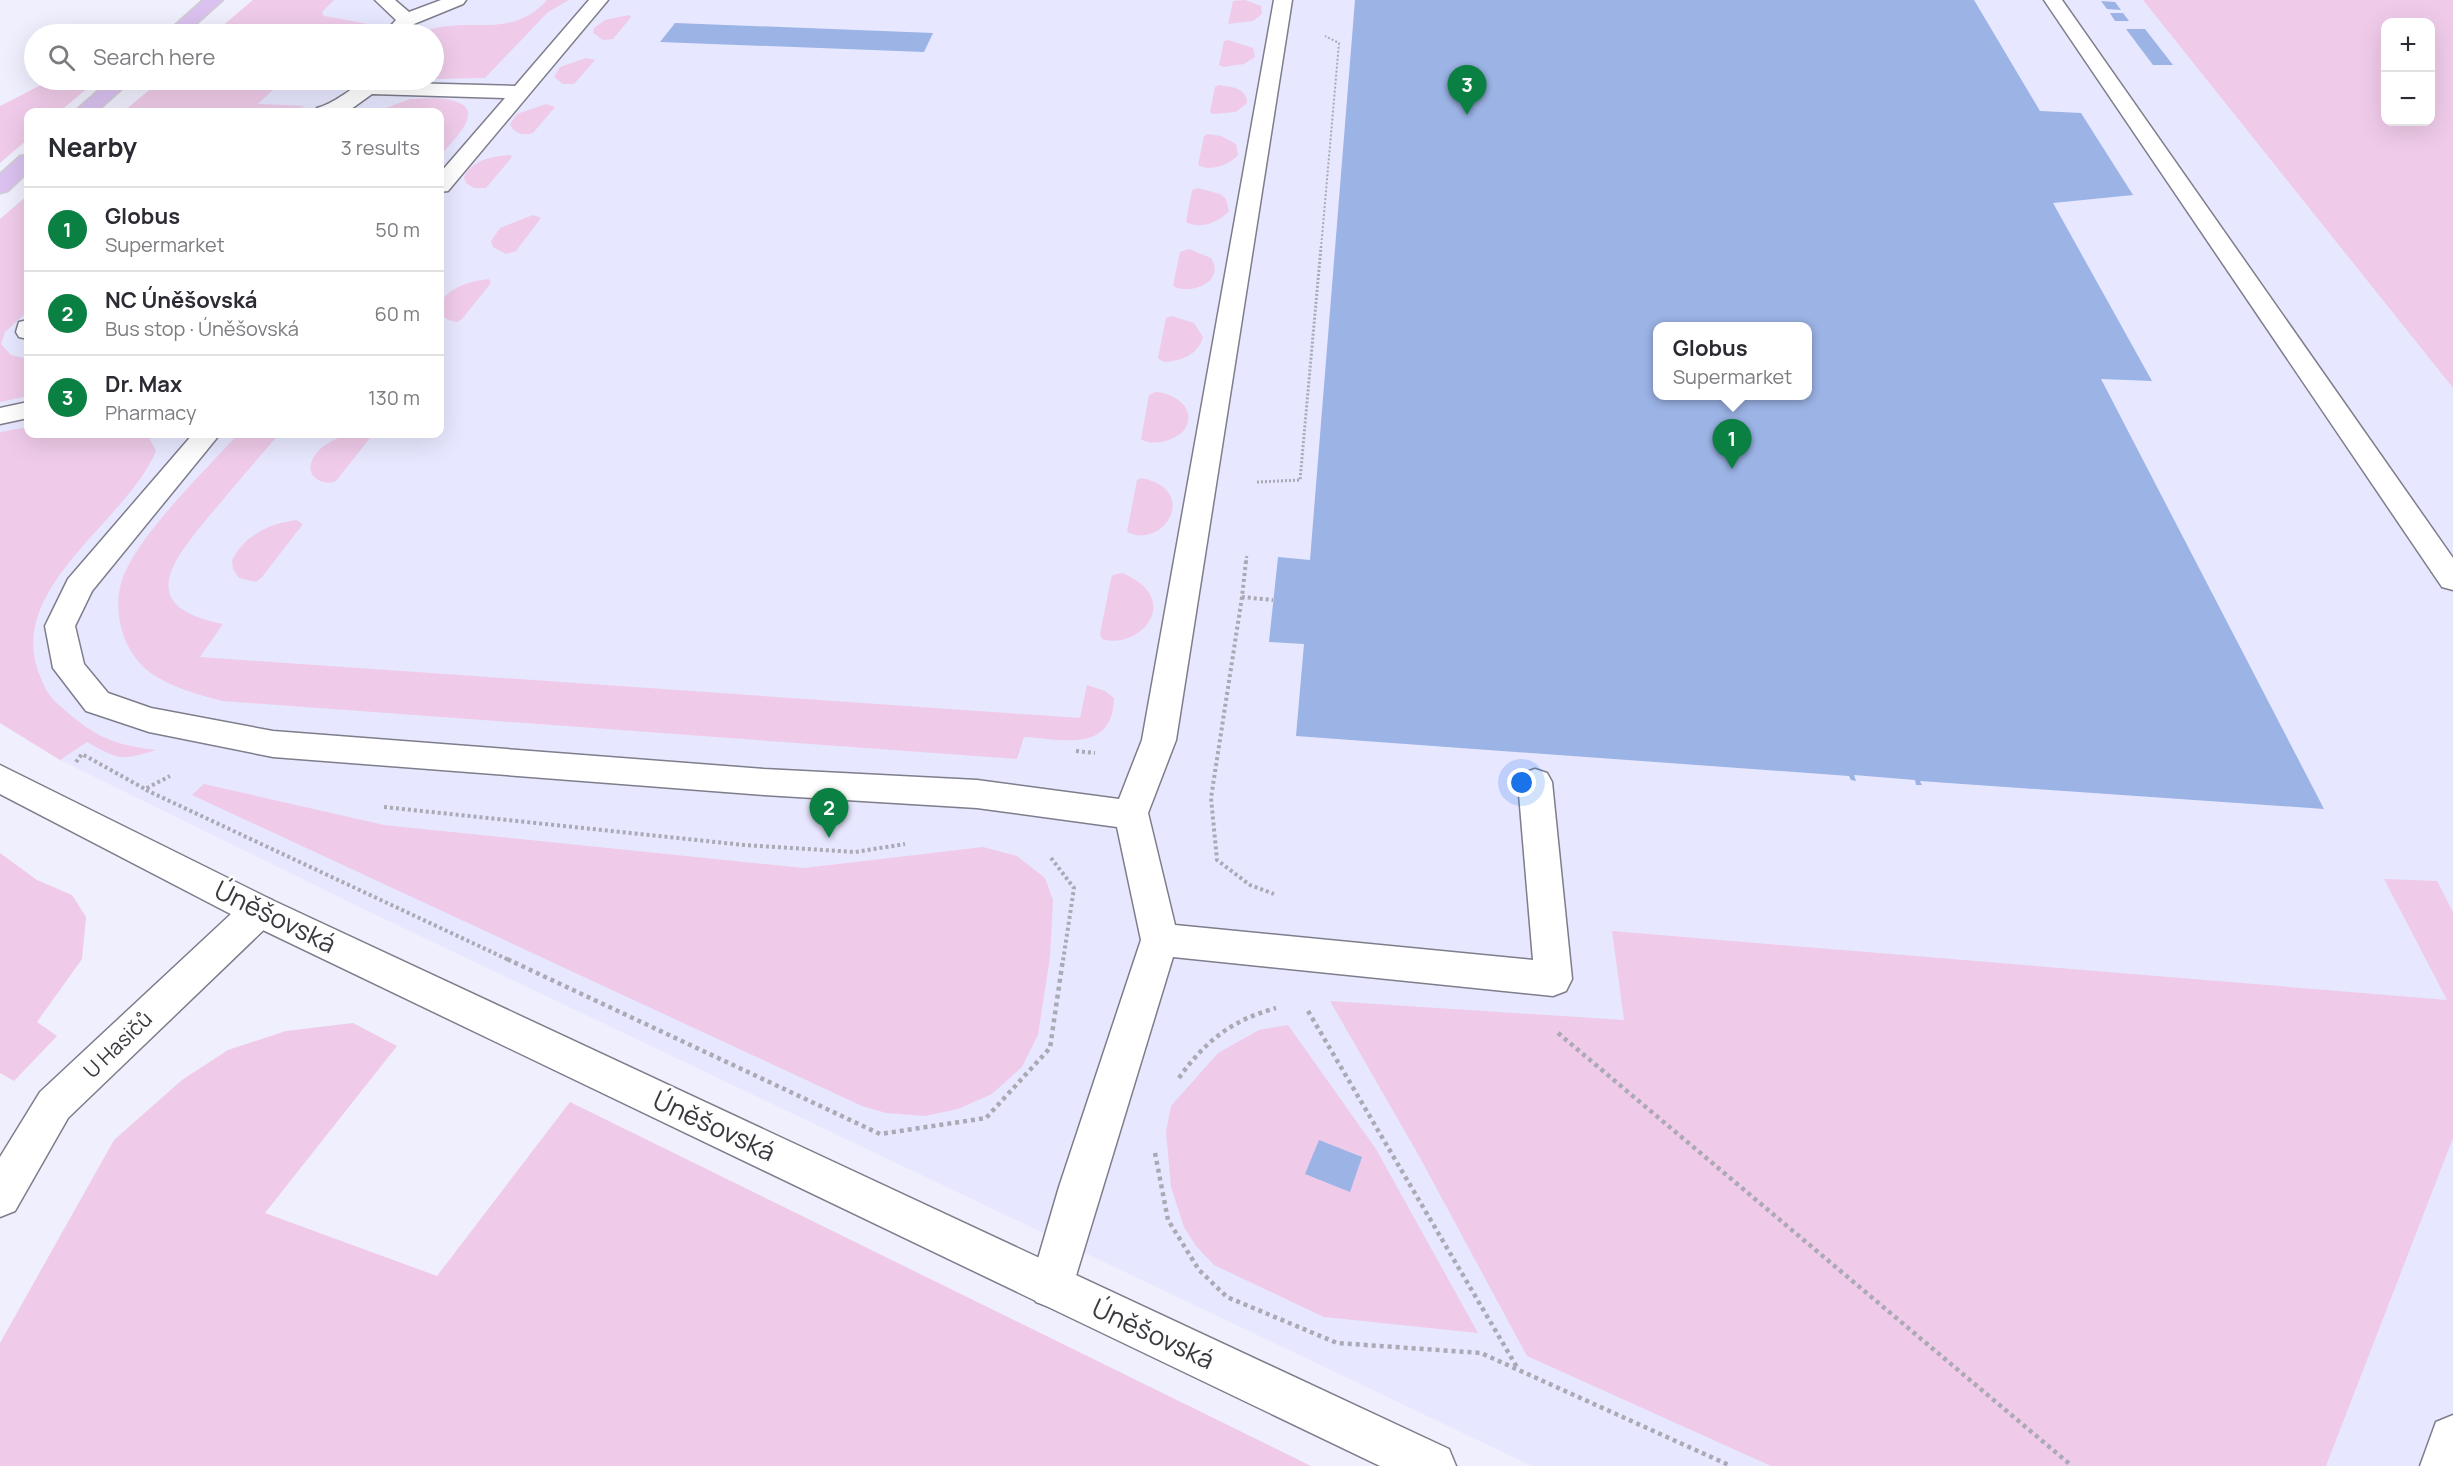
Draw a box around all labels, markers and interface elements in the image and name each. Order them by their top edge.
map controls [2381,18,2435,126]
button: + [2381,18,2435,72]
search box [24,24,444,90]
icon: search [45,41,78,74]
text: Search here [93,42,215,72]
pin: 3 [1448,66,1486,115]
button: − [2381,72,2435,126]
text: Nearby [48,129,137,165]
text: 3 results [341,134,420,161]
text: Globus [105,201,180,231]
text: 1 [63,216,72,243]
text: 50 m [375,216,420,243]
text: Supermarket [105,231,225,258]
text: NC Úněšovská [105,285,258,315]
text: 2 [62,300,73,327]
text: 60 m [374,300,420,327]
text: Bus stop · Úněšovská [105,315,299,342]
popup [1653,322,1812,400]
text: Globus [1673,333,1748,363]
text: Supermarket [1673,363,1792,390]
text: Dr. Max [105,369,182,399]
text: 3 [62,384,73,411]
text: 130 m [368,384,420,411]
text: Pharmacy [105,399,197,426]
pin: 1 [1712,420,1752,469]
your location [1507,768,1536,797]
pin: 2 [810,788,848,838]
street label: Úněšovská [209,871,342,961]
street label: U Hasičů [77,1005,158,1084]
street label: Úněšovská [647,1081,781,1169]
street label: Úněšovská [1086,1289,1220,1377]

